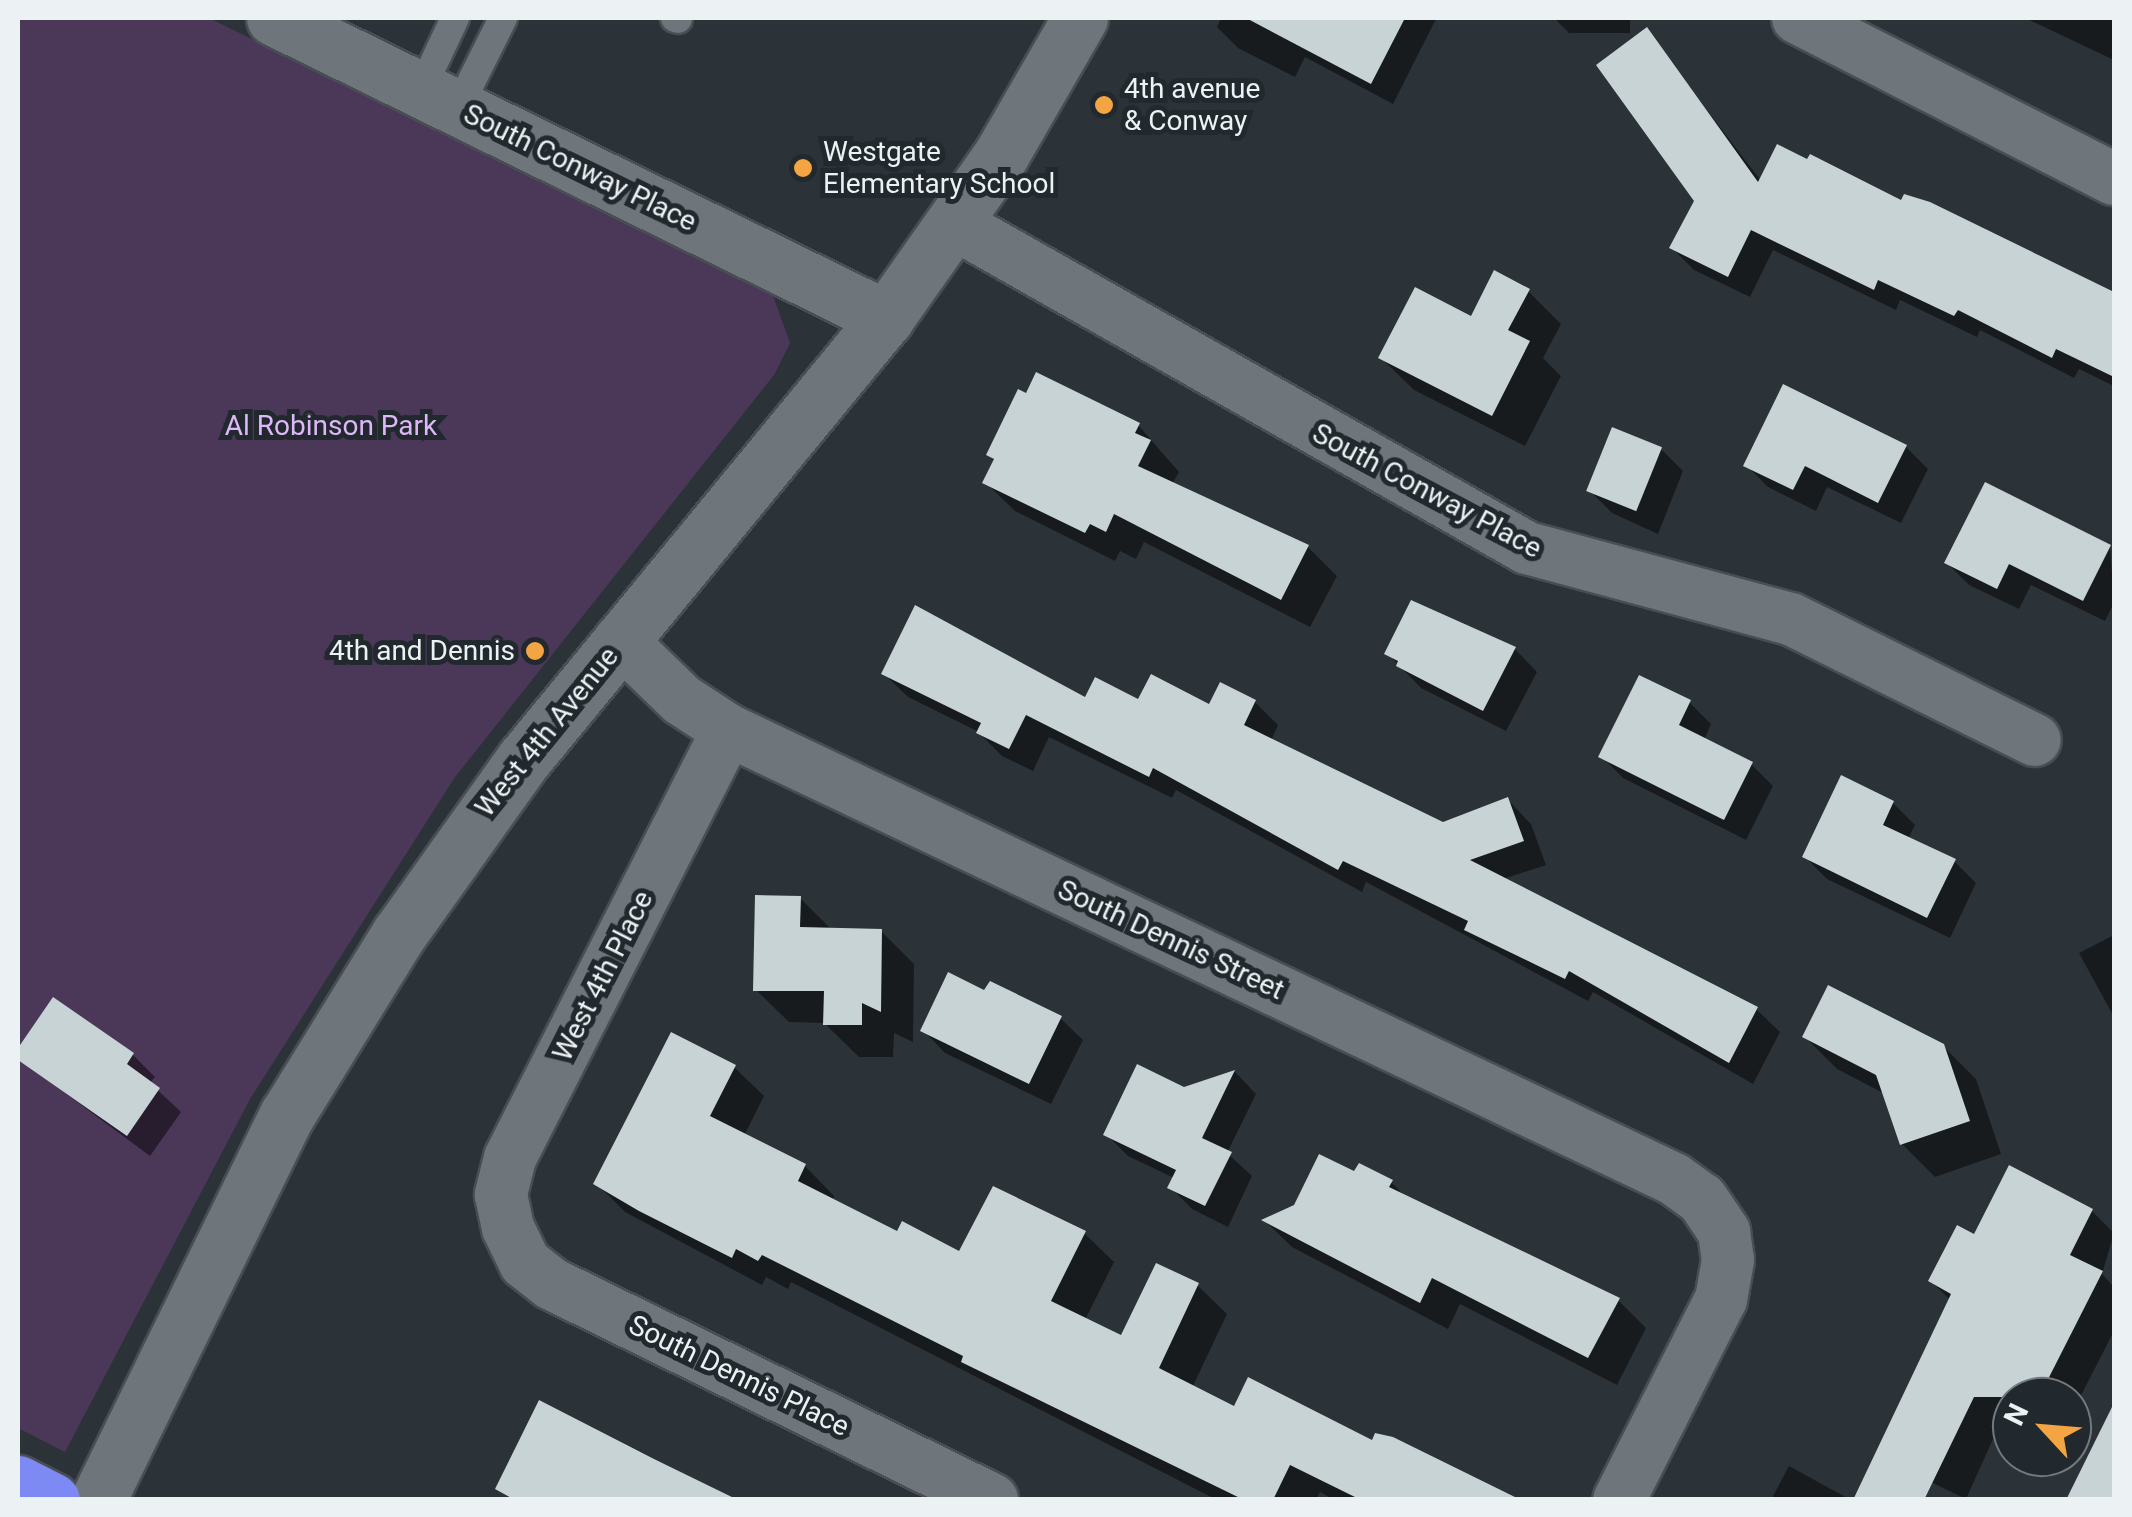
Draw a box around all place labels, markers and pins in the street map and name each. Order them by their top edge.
place label: 4th avenue & Conway [1124,72,1260,138]
marker: 4th avenue & Conway [1093,94,1115,116]
place label: Westgate Elementary School [823,135,1055,201]
marker: Westgate Elementary School [792,157,814,179]
place label: 4th and Dennis [329,634,515,668]
marker: 4th and Dennis [524,640,546,662]

